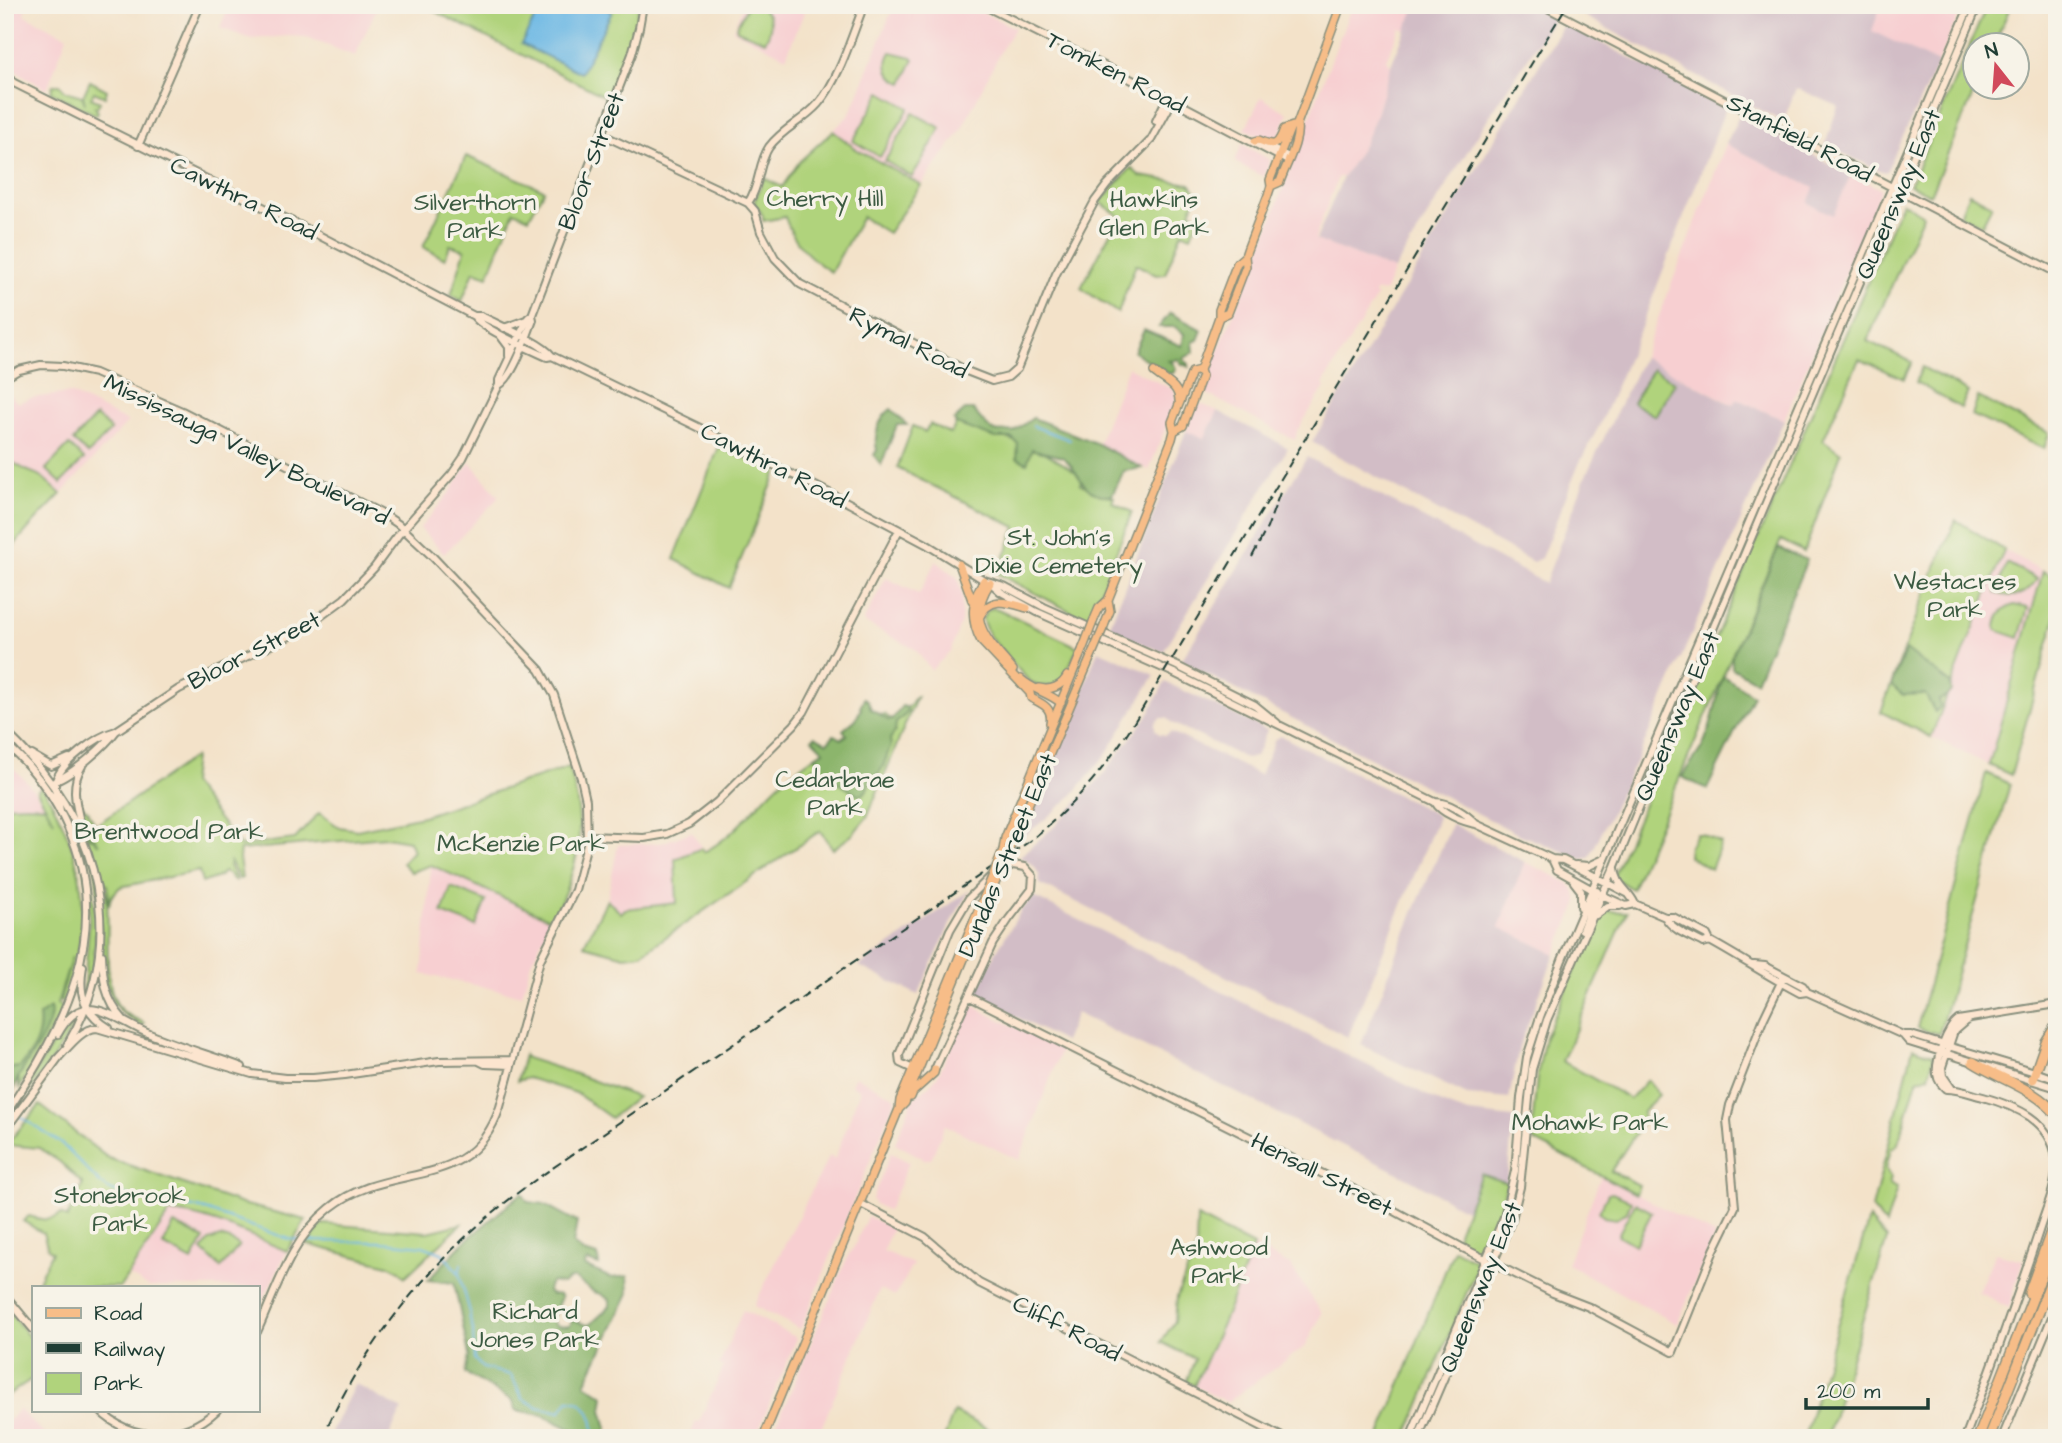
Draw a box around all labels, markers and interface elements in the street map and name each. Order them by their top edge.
street label: Tomken Road [1040,23,1191,122]
north arrow [1960,32,2030,102]
text: N [1982,37,2001,66]
street label: Stanfield Road [1720,86,1879,192]
street label: Bloor Street [550,87,634,235]
street label: Queensway East [1848,104,1951,285]
street label: Cawthra Road [164,148,323,249]
park label: Cherry Hill [767,182,883,217]
park label: Hawkins Glen Park [1099,183,1210,245]
park label: Silverthorn Park [414,186,536,248]
street label: Rymal Road [843,298,974,388]
street label: Mississauga Valley Boulevard [97,366,395,535]
street label: Cawthra Road [694,414,853,517]
park label: St. John’s Dixie Cemetery [975,521,1143,584]
park label: Westacres Park [1894,565,2016,627]
street label: Bloor Street [182,603,327,699]
street label: Queensway East [1627,626,1730,807]
street label: Dundas Street East [950,748,1066,962]
park label: Cedarbrae Park [775,763,895,825]
park label: Brentwood Park [75,815,264,849]
park label: McKenzie Park [437,827,605,861]
park label: Mohawk Park [1512,1106,1669,1140]
street label: Hensall Street [1245,1125,1399,1225]
park label: Stonebrook Park [54,1179,186,1241]
street label: Queensway East [1431,1196,1532,1378]
park label: Ashwood Park [1170,1231,1268,1293]
legend [32,1286,259,1412]
street label: Cliff Road [1006,1287,1127,1371]
park label: Richard Jones Park [471,1295,599,1357]
text: Road [94,1299,142,1328]
text: Railway [94,1335,166,1366]
scale bar [1806,1366,1929,1410]
text: Park [94,1369,143,1398]
text: 200 m [1817,1377,1881,1406]

